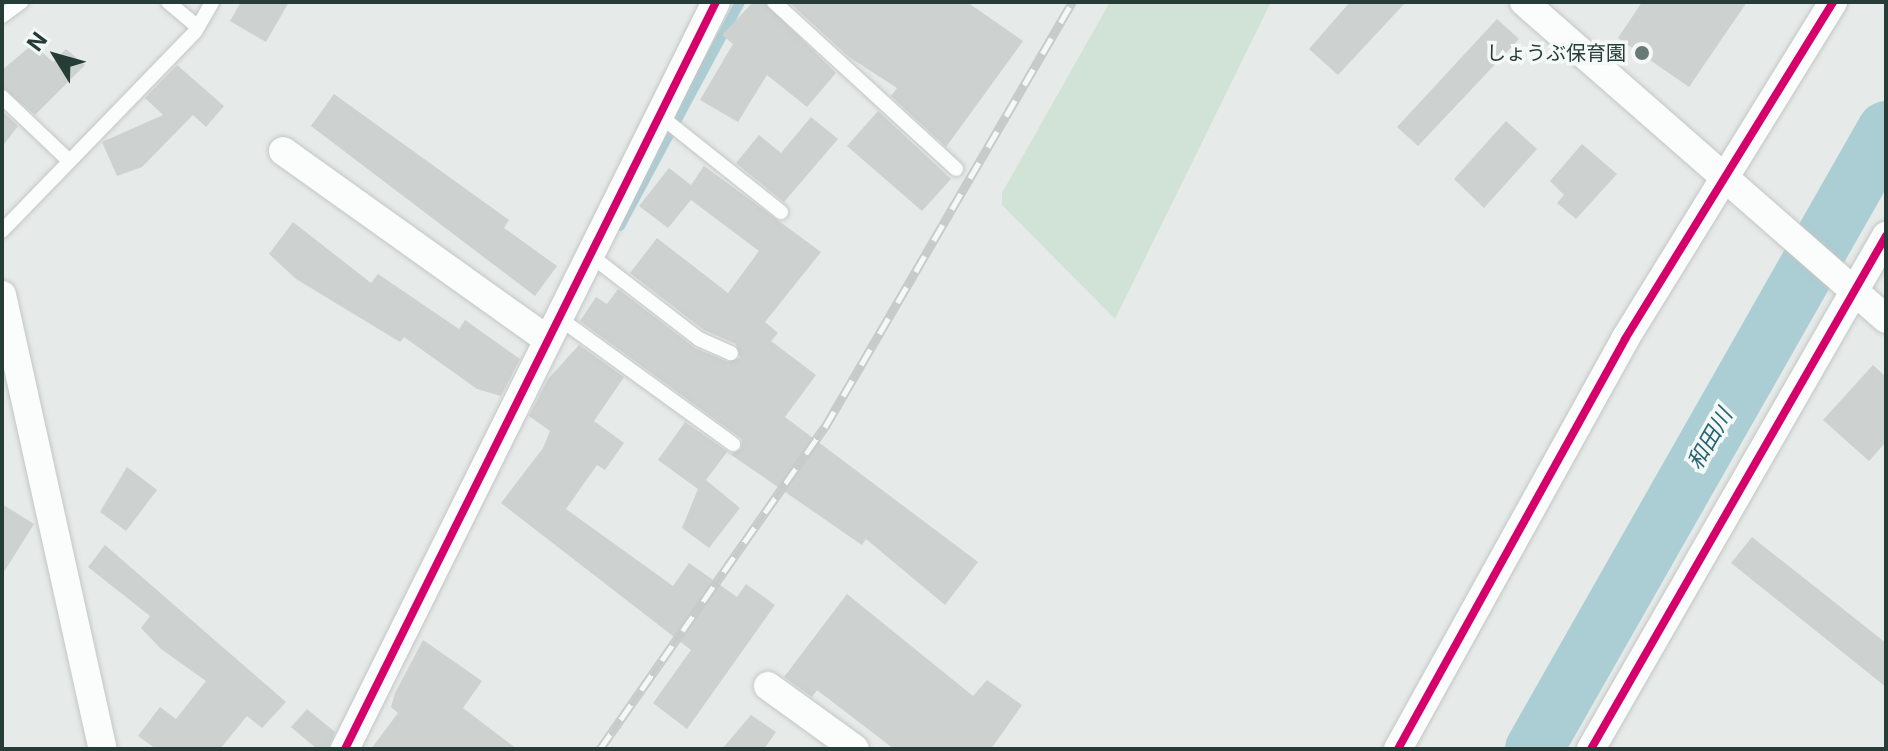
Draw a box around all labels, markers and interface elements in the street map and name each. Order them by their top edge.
north arrow [16,16,96,96]
text: N [21,27,52,56]
place label: しょうぶ保育園 [1486,41,1626,65]
marker: しょうぶ保育園 [1633,44,1651,62]
water label: 和田川 [1682,404,1738,474]

